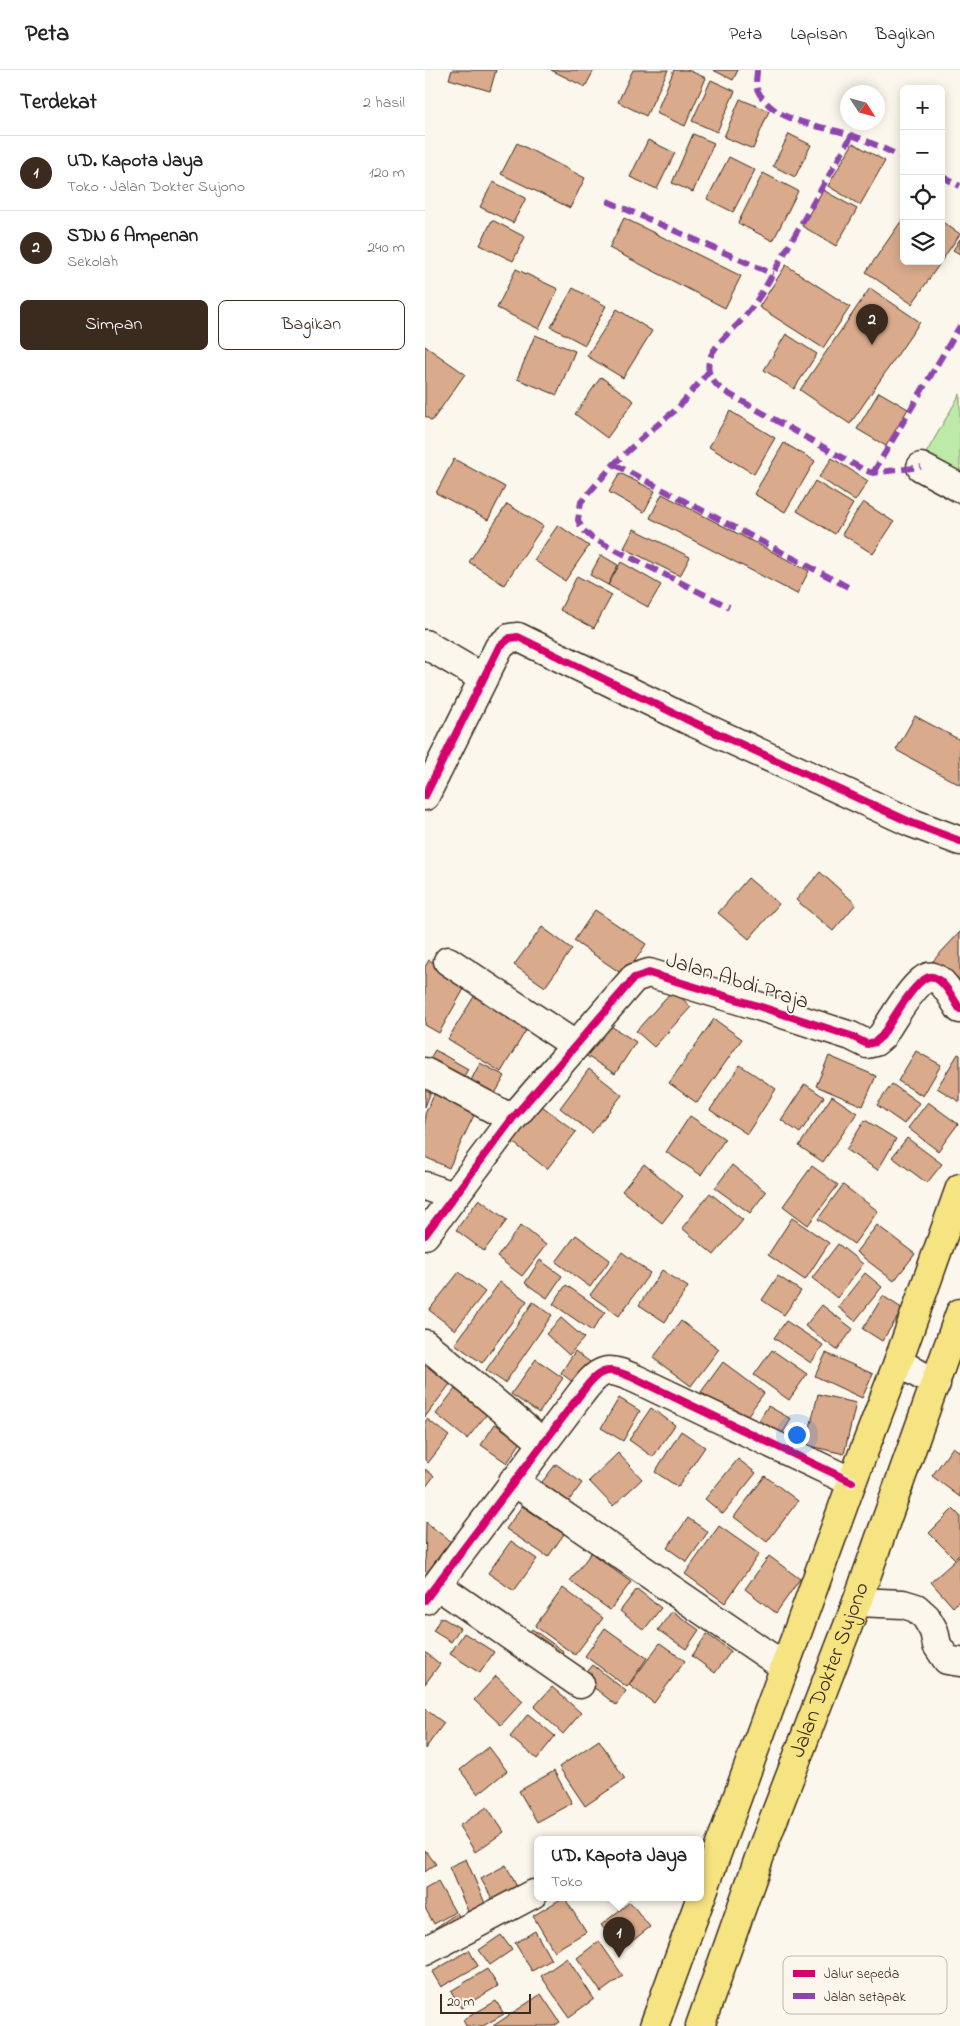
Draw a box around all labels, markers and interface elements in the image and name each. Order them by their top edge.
text: Peta [25,17,69,52]
text: Peta [729,22,762,48]
text: Lapisan [790,22,847,48]
text: Bagikan [875,22,935,48]
north arrow [840,85,885,130]
map controls [900,85,945,265]
button: + [900,85,945,130]
text: Terdekat [20,88,97,118]
text: 2 hasil [363,91,405,115]
button: − [900,130,945,175]
text: UD. Kapota Jaya [67,148,203,175]
text: 1 [33,161,39,185]
text: 120 m [369,161,405,185]
text: Toko · Jalan Dokter Sujono [67,175,245,199]
button: locate [900,175,945,220]
button: layers [900,220,945,265]
text: SDN 6 Ampenan [67,223,198,250]
text: 2 [32,236,40,260]
text: 240 m [367,236,405,260]
text: Sekolah [67,250,118,274]
button: Simpan [20,300,208,350]
button: Bagikan [218,300,405,350]
pin: 2 [856,304,888,345]
street label: Jalan Abdi Praja [662,945,812,1019]
your location [784,1422,810,1448]
street label: Jalan Dokter Sujono [783,1578,879,1763]
popup [534,1836,704,1901]
text: UD. Kapota Jaya [551,1843,687,1870]
text: Toko [551,1870,583,1894]
pin: 1 [603,1917,635,1958]
legend [783,1956,947,2014]
text: Jalur sepeda [824,1964,899,1985]
text: Jalan setapak [824,1987,907,2008]
scale bar [440,1991,531,2014]
text: 20 m [447,1992,474,2013]

